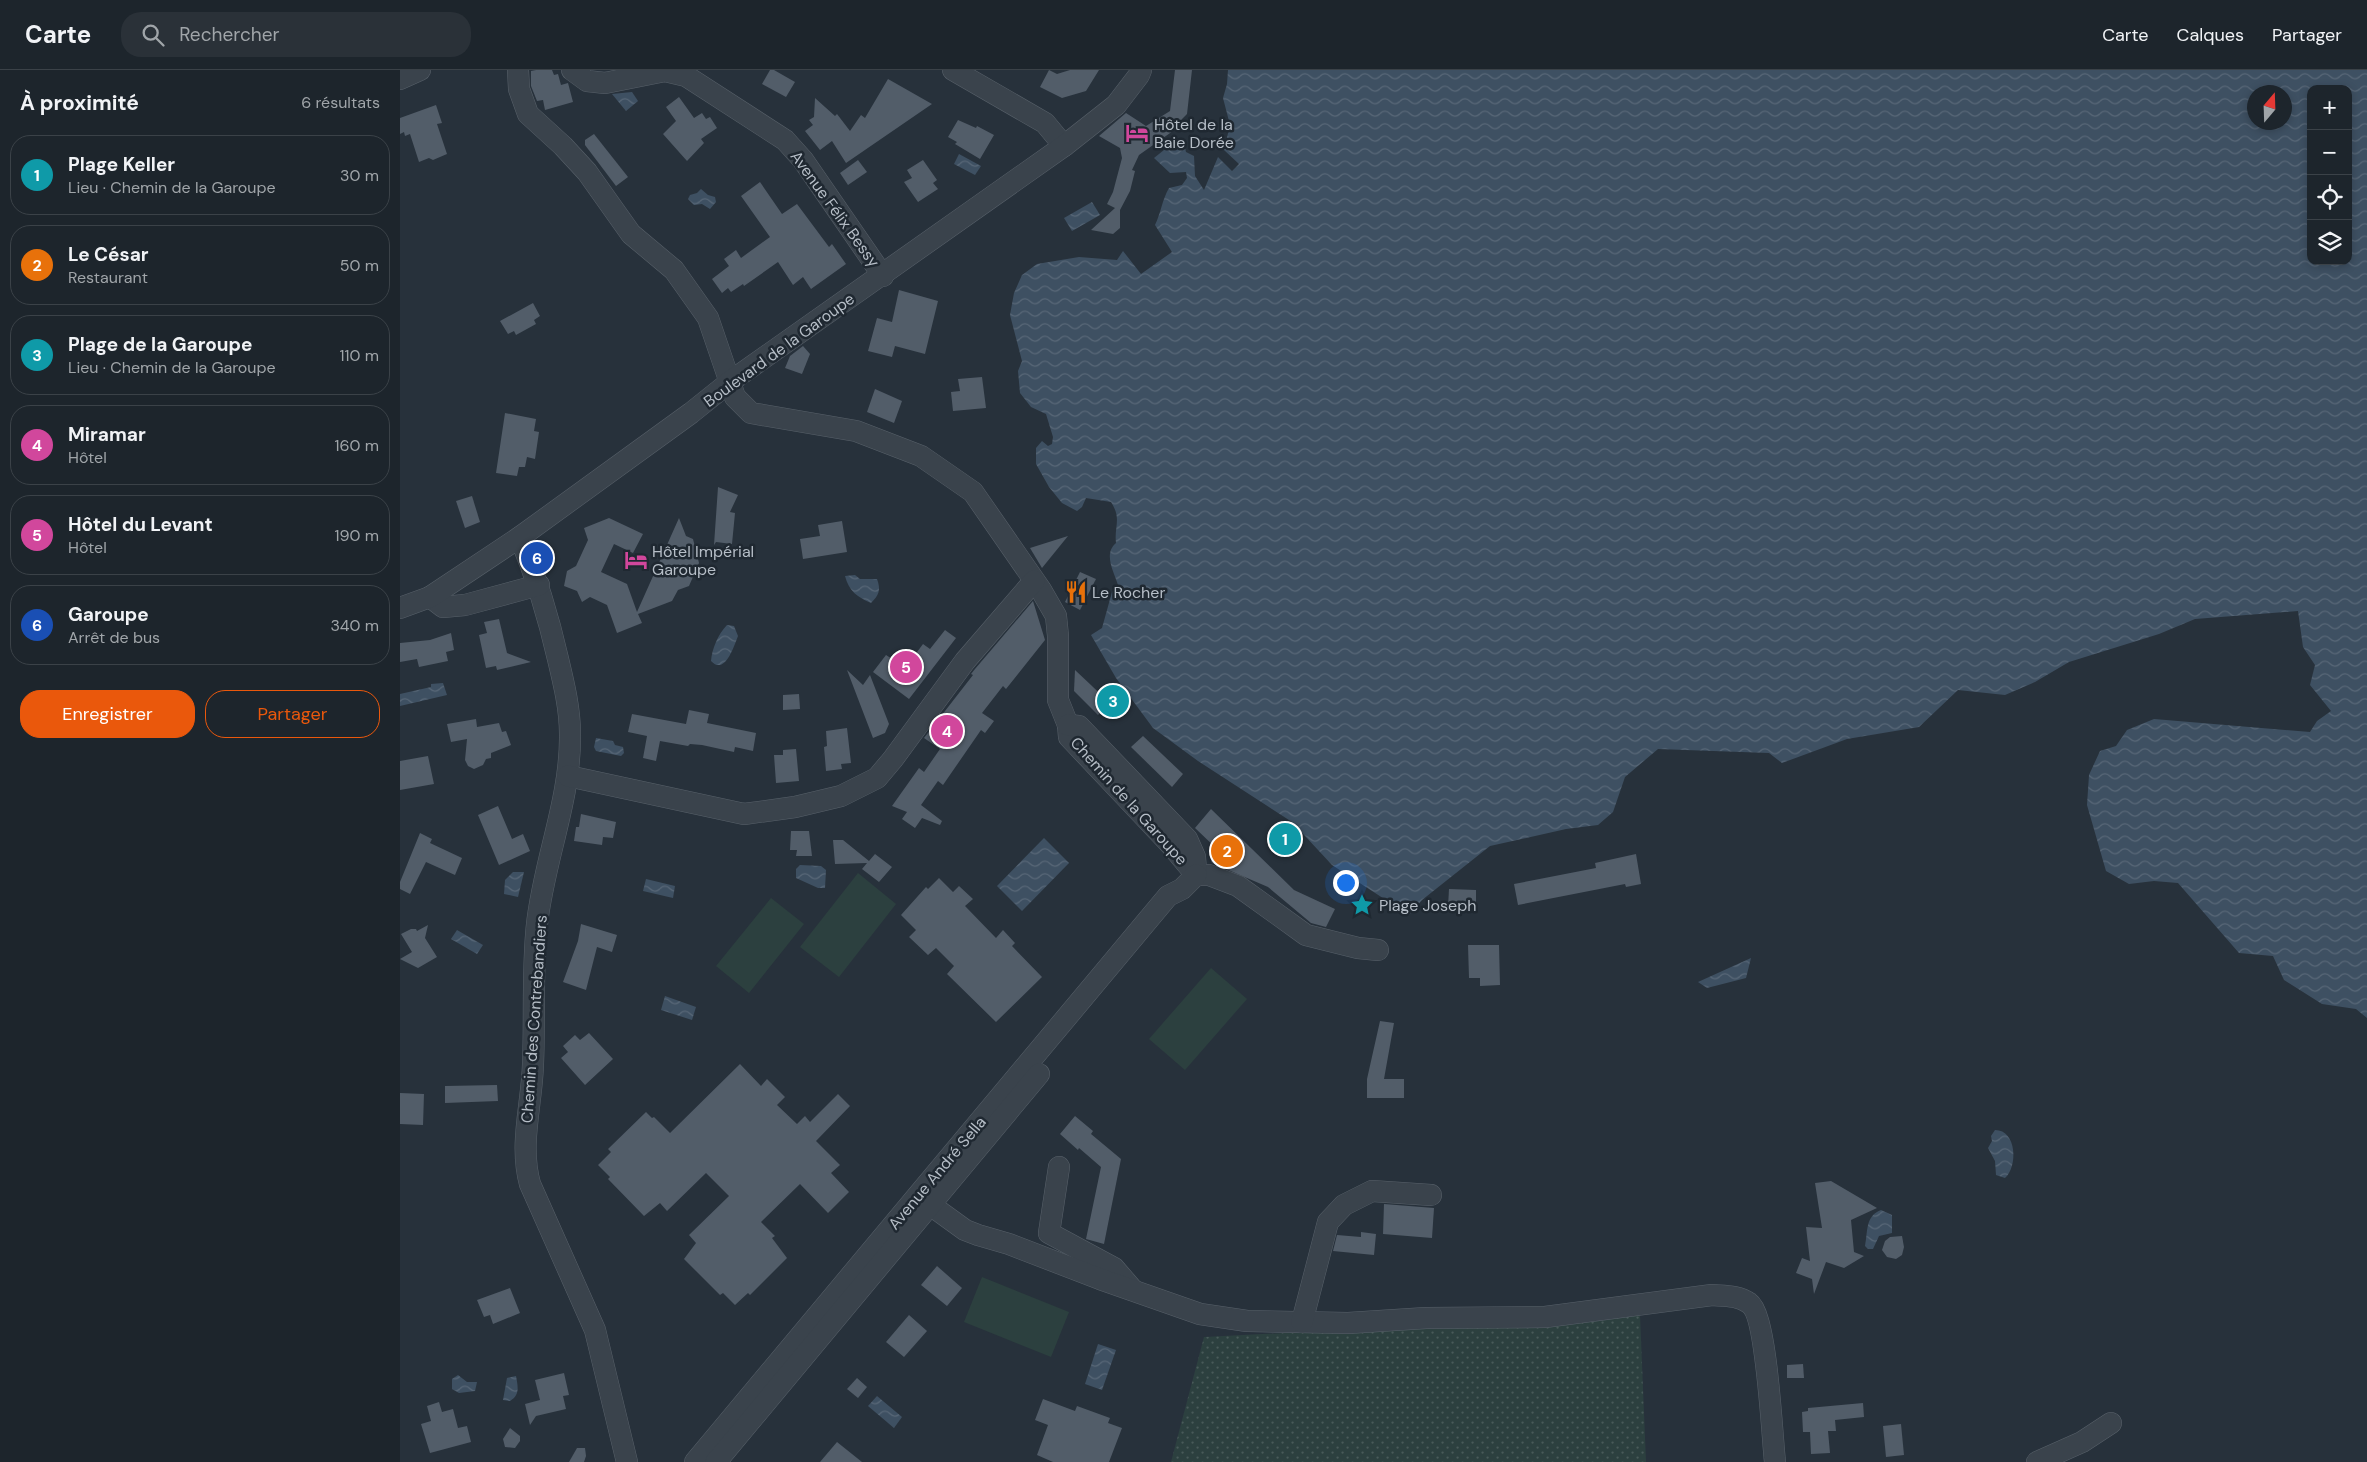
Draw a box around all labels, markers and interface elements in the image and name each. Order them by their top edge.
search box [121,12,471,57]
text: Carte [25,19,91,50]
icon: search [139,21,167,49]
text: Rechercher [179,22,280,47]
text: Carte [2102,23,2149,47]
text: Calques [2177,23,2244,47]
text: Partager [2272,23,2342,47]
north arrow [2247,85,2292,130]
map controls [2307,85,2352,265]
button: + [2307,85,2352,130]
text: À proximité [20,89,139,117]
text: 6 résultats [301,92,380,113]
place label: Hôtel de la Baie Dorée [1154,114,1234,153]
hotel icon: Hôtel de la Baie Dorée [1124,120,1150,146]
button: − [2307,130,2352,175]
street label: Avenue Félix Bessy [786,147,884,271]
text: Plage Keller [68,152,175,177]
text: 1 [34,165,40,186]
text: 30 m [340,165,379,186]
button: locate [2307,175,2352,220]
text: Lieu · Chemin de la Garoupe [68,177,276,198]
button: layers [2307,220,2352,265]
text: Le César [68,242,149,267]
text: 2 [32,255,42,276]
text: 50 m [340,255,379,276]
text: Restaurant [68,267,148,288]
street label: Boulevard de la Garoupe [699,288,859,412]
text: Plage de la Garoupe [68,332,252,357]
text: 3 [32,345,42,366]
text: 110 m [340,345,379,366]
text: Lieu · Chemin de la Garoupe [68,357,276,378]
text: Miramar [68,422,146,447]
text: 4 [32,435,42,456]
text: 160 m [335,435,379,456]
text: Hôtel [68,447,107,468]
text: Hôtel du Levant [68,512,213,537]
text: 5 [32,525,42,546]
text: 190 m [335,525,379,546]
text: Hôtel [68,537,107,558]
pin: 6 [521,539,553,577]
place label: Hôtel Impérial Garoupe [652,541,754,580]
hotel icon: Hôtel Impérial Garoupe [623,547,649,573]
restaurant icon: Le Rocher [1063,579,1089,605]
place label: Le Rocher [1092,582,1165,603]
text: Garoupe [68,602,149,627]
text: 6 [32,615,42,636]
text: 340 m [330,615,379,636]
text: Arrêt de bus [68,627,160,648]
pin: 5 [890,648,922,686]
pin: 3 [1097,682,1129,720]
button: Enregistrer [20,690,195,738]
button: Partager [205,690,380,738]
pin: 4 [931,712,963,750]
street label: Chemin de la Garoupe [1066,733,1192,869]
pin: 1 [1269,820,1301,858]
pin: 2 [1211,832,1243,870]
your location [1333,870,1359,896]
place icon: Plage Joseph [1349,892,1375,918]
place label: Plage Joseph [1379,895,1476,916]
street label: Chemin des Contrebandiers [516,914,552,1124]
street label: Avenue André Sella [883,1112,991,1234]

